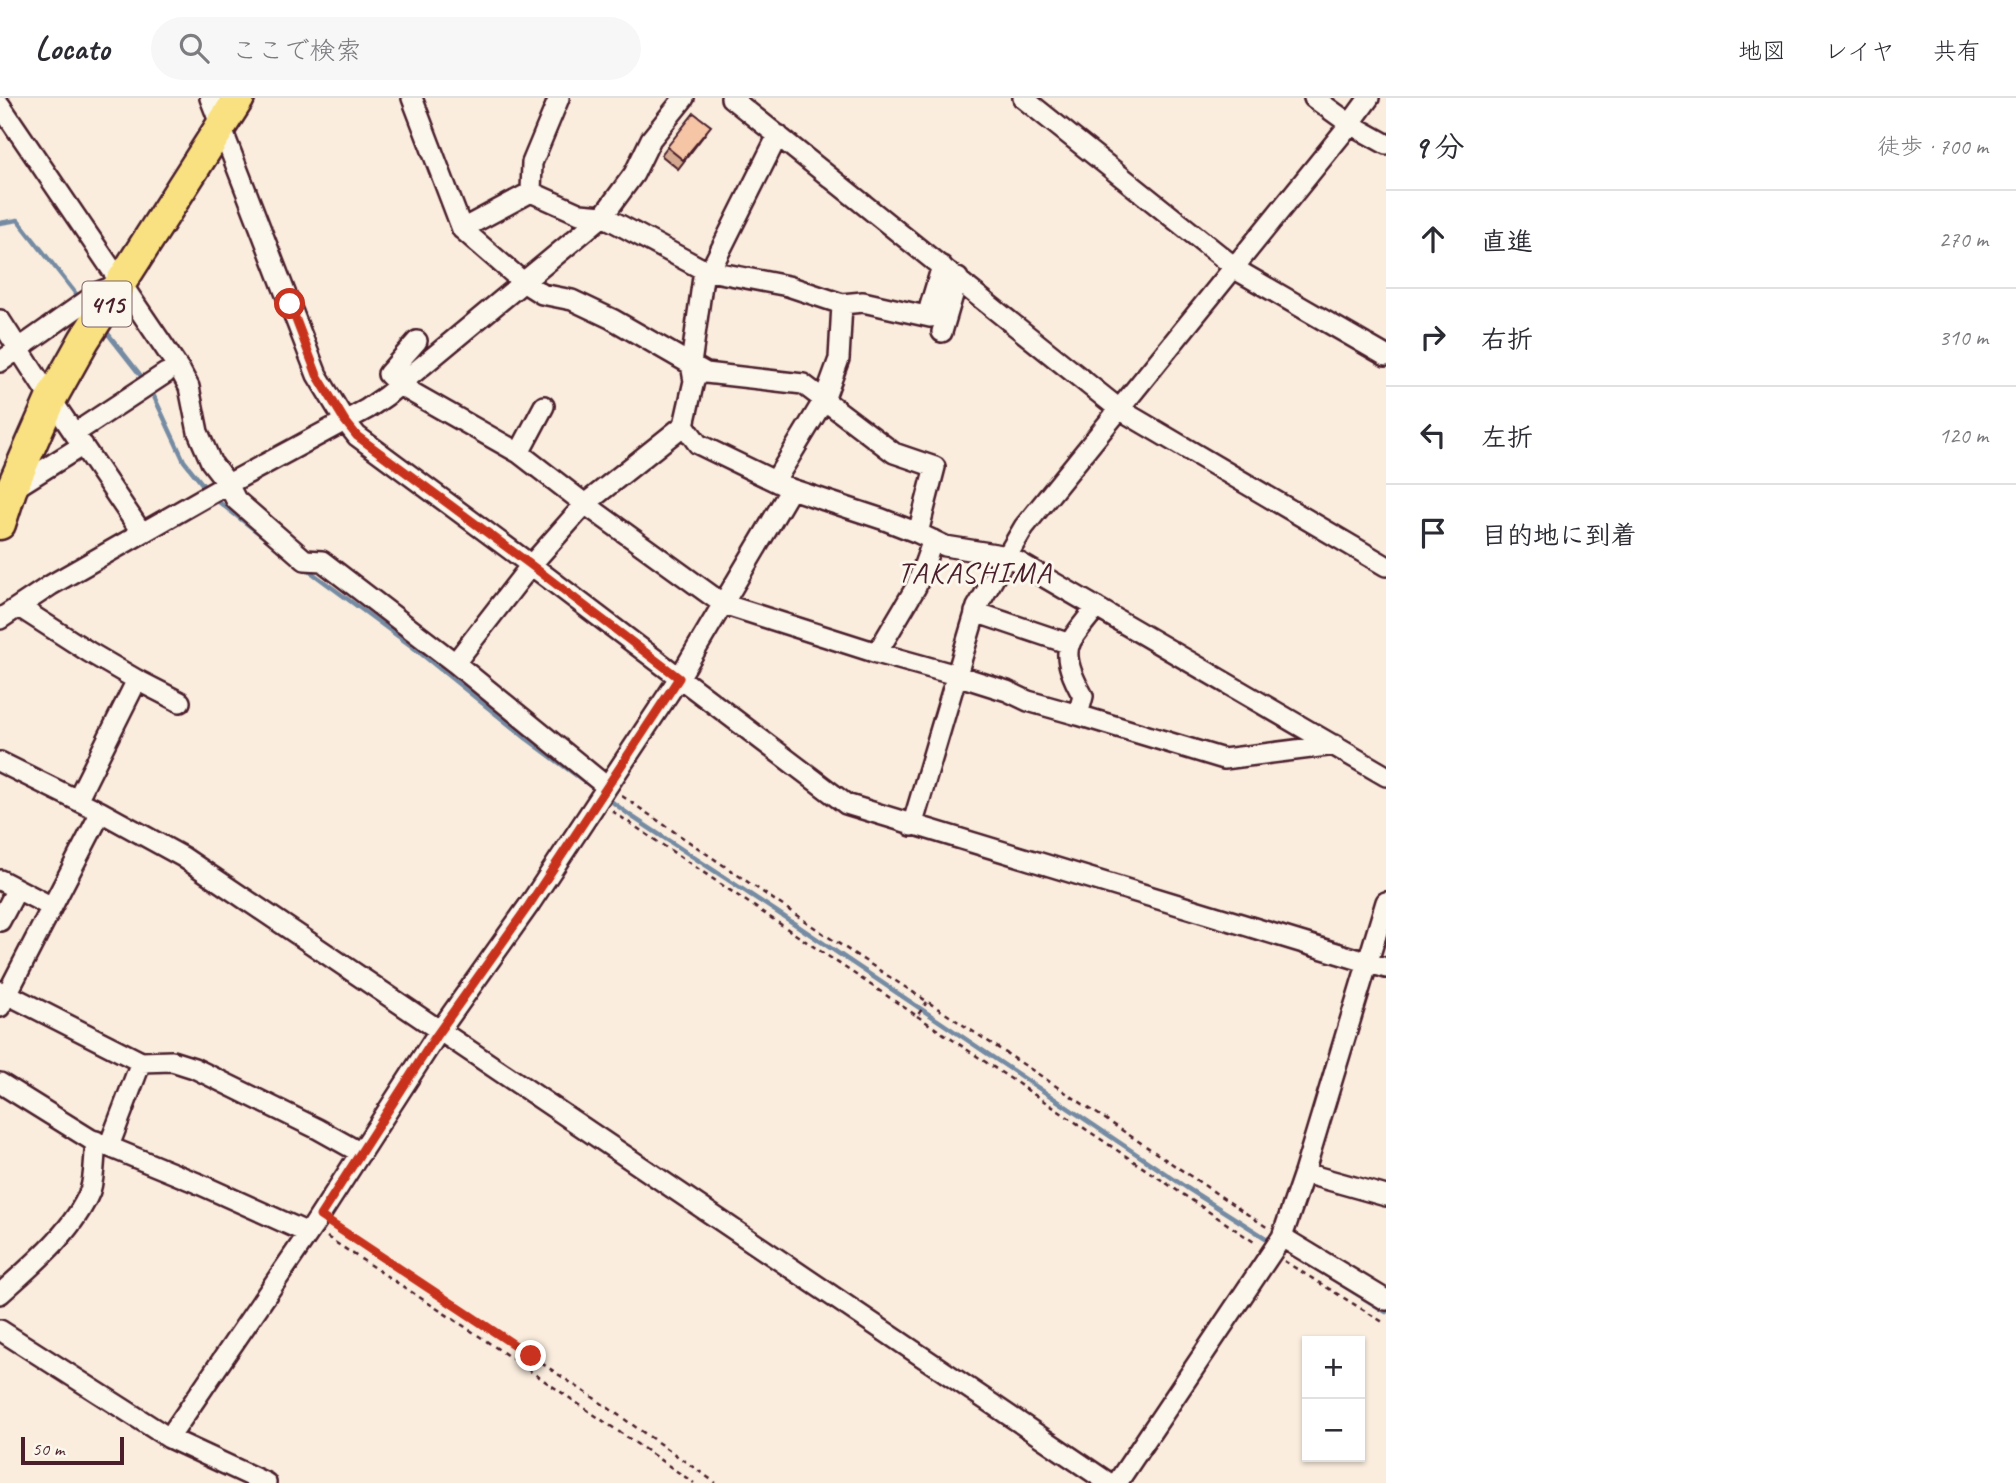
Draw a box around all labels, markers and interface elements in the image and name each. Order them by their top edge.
search box [151,17,641,80]
text: Locato [35,27,109,69]
icon: search [175,29,213,67]
text: ここで検索 [231,34,361,67]
text: 地図 [1738,36,1786,66]
text: レイヤ [1824,36,1895,66]
text: 共有 [1933,36,1981,66]
text: 9 分 [1414,128,1464,166]
text: 徒歩 · 700 m [1877,132,1988,161]
icon: ahead [1414,220,1452,258]
text: 直進 [1481,225,1533,258]
text: 270 m [1939,225,1988,254]
road number: 415 [82,281,132,326]
route start [274,288,305,319]
icon: right [1414,318,1452,356]
text: 右折 [1481,323,1533,356]
text: 310 m [1939,323,1988,352]
icon: left [1414,416,1452,454]
text: 左折 [1481,421,1533,454]
text: 120 m [1939,421,1988,450]
icon: arrive [1414,514,1452,552]
text: 目的地に到着 [1481,519,1637,552]
district label: TAKASHIMA [897,553,1053,591]
map controls [1302,1336,1365,1462]
button: + [1302,1336,1365,1399]
route end [515,1340,546,1371]
button: − [1302,1399,1365,1462]
scale bar [21,1434,124,1466]
text: 50 m [32,1437,64,1461]

